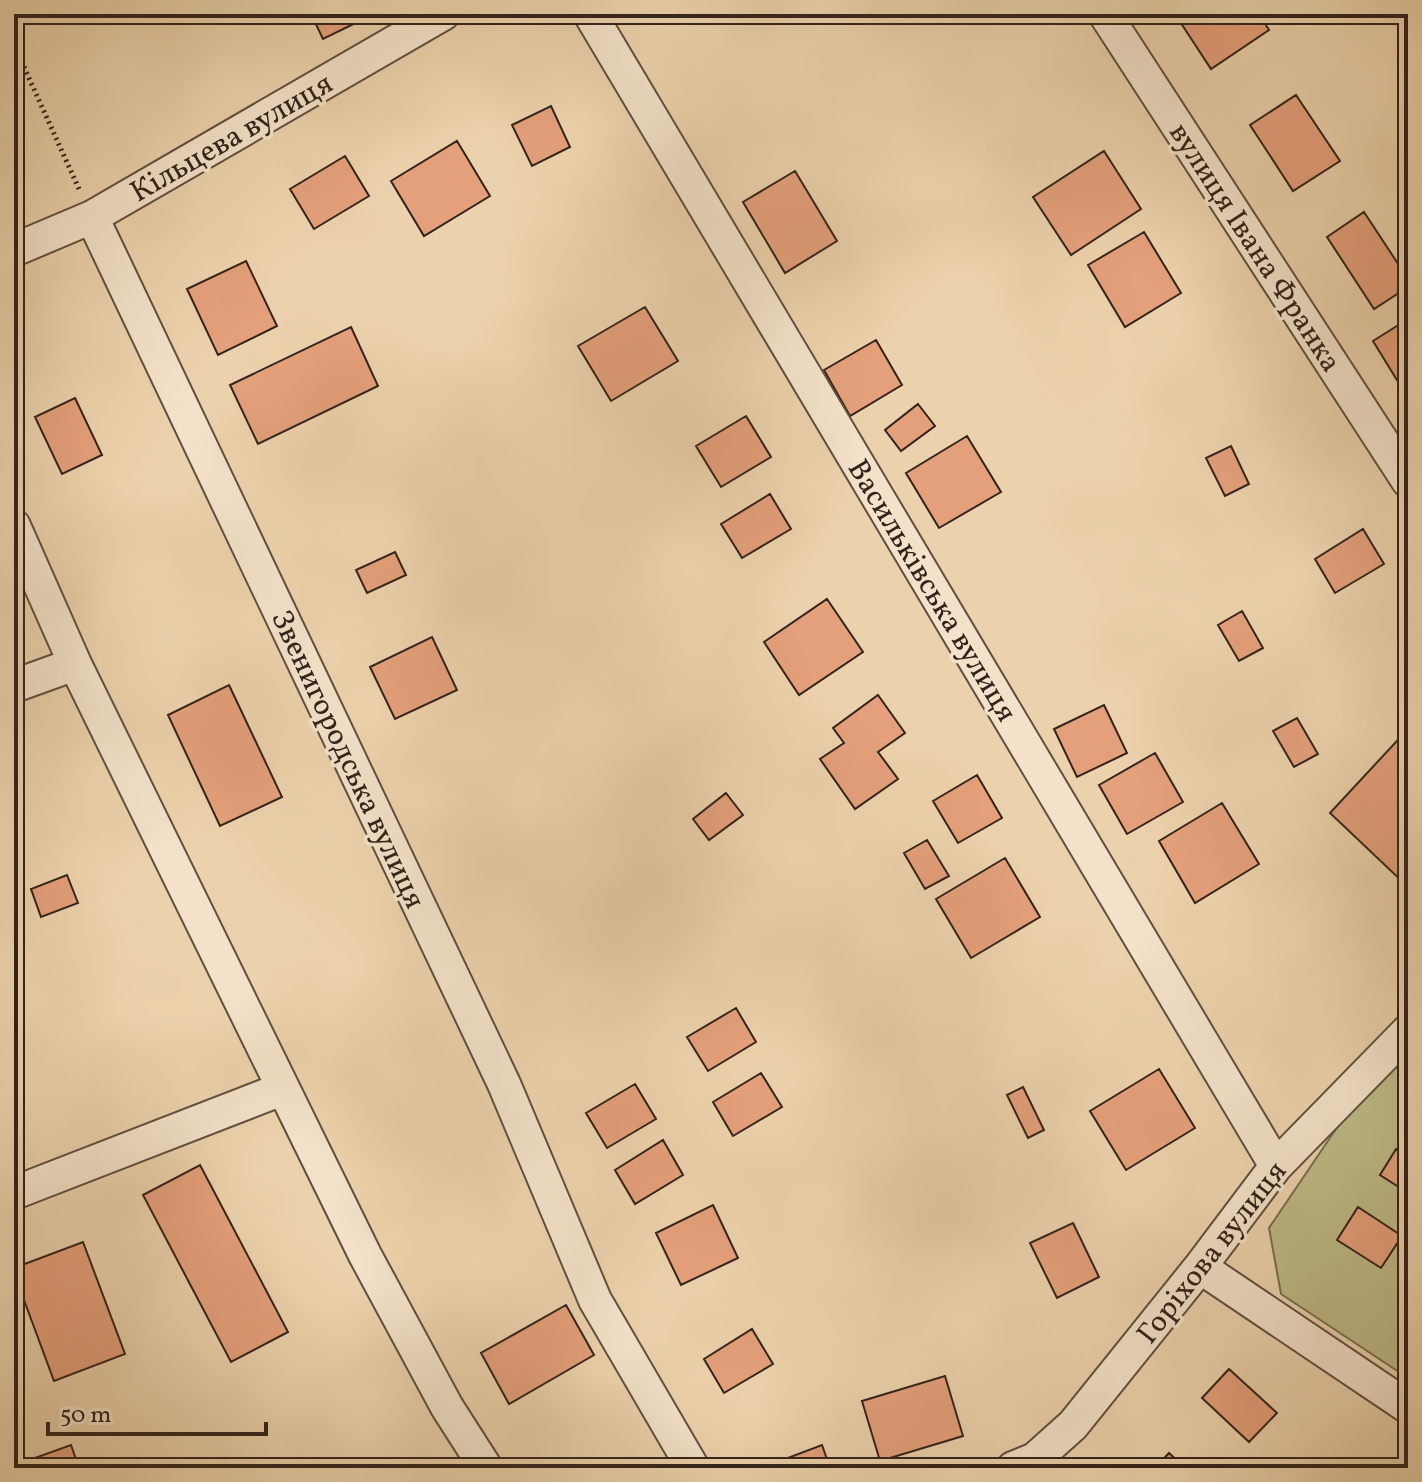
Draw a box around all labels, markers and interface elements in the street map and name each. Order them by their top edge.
street label: Кільцева вулиця [123,64,341,214]
street label: вулиця Івана Франка [1158,115,1351,381]
street label: Васильківська вулиця [836,452,1026,730]
street label: Звенигородська вулиця [259,604,435,916]
street label: Горіхова вулиця [1128,1153,1298,1354]
scale bar [48,1386,266,1436]
text: 50 m [60,1399,112,1433]

